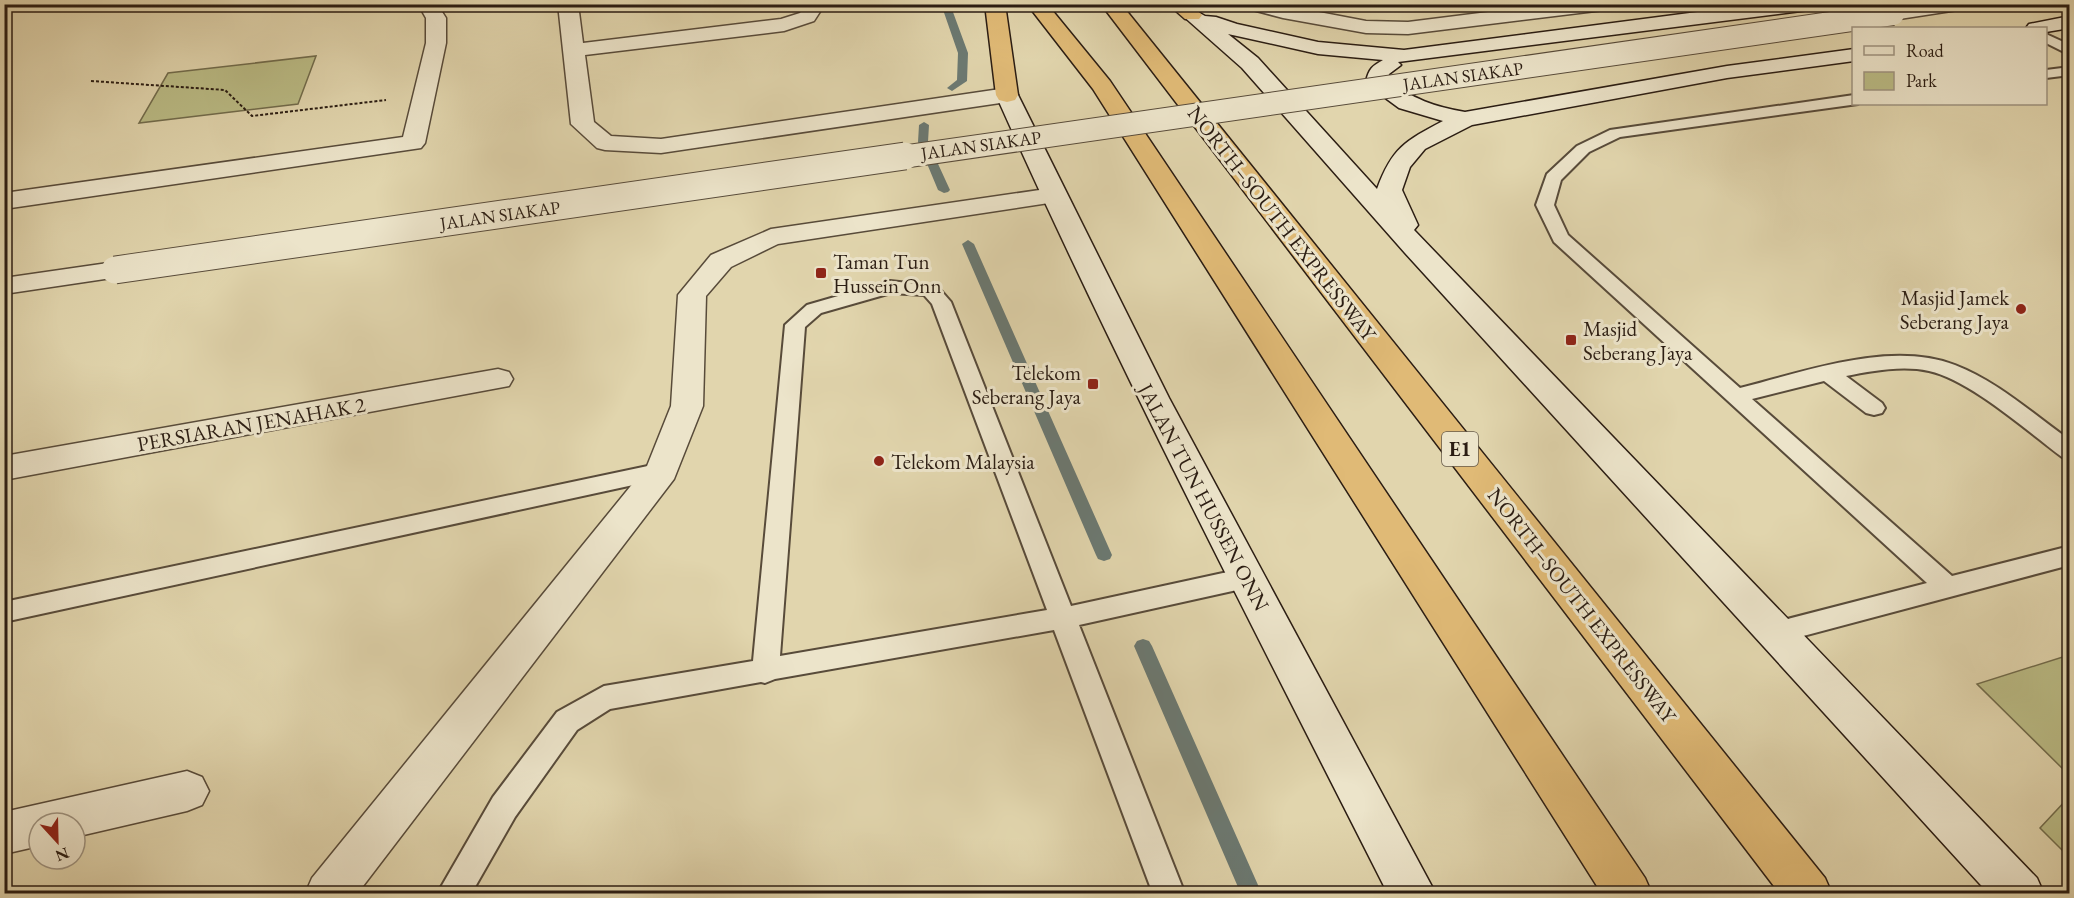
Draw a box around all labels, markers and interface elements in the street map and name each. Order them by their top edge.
legend [1852,27,2047,105]
text: Road [1906,39,1945,62]
street label: JALAN SIAKAP [1400,56,1525,96]
text: Park [1906,69,1937,92]
street label: NORTH–SOUTH EXPRESSWAY [1182,100,1383,347]
street label: JALAN SIAKAP [918,125,1043,165]
street label: JALAN SIAKAP [437,195,562,235]
place label: Taman Tun Hussein Onn [833,248,941,299]
marker: Taman Tun Hussein Onn [814,266,828,280]
place label: Masjid Jamek Seberang Jaya [1900,284,2010,335]
marker: Masjid Jamek Seberang Jaya [2014,302,2028,316]
place label: Masjid Seberang Jaya [1583,315,1693,366]
marker: Masjid Seberang Jaya [1564,333,1578,347]
place label: Telekom Seberang Jaya [972,359,1082,410]
marker: Telekom Seberang Jaya [1086,377,1100,391]
street label: JALAN TUN HUSSEN ONN [1132,377,1276,616]
street label: PERSIARAN JENAHAK 2 [135,391,367,457]
road number: E1 [1442,432,1478,466]
place label: Telekom Malaysia [891,448,1035,475]
marker: Telekom Malaysia [872,454,886,468]
street label: NORTH–SOUTH EXPRESSWAY [1482,482,1683,729]
north arrow [27,811,87,871]
text: N [52,842,72,867]

